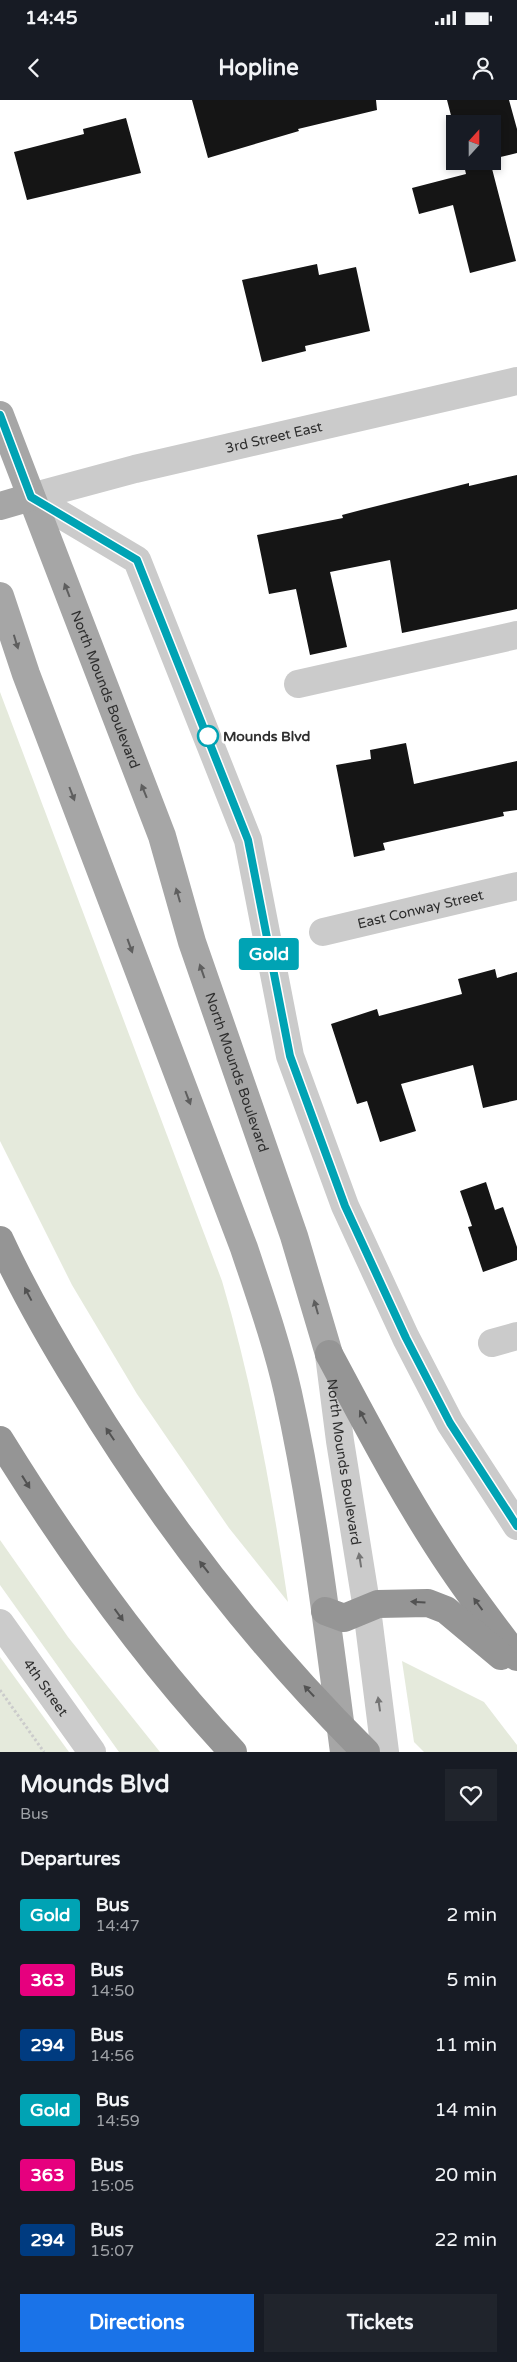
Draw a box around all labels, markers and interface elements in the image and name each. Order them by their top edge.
text: 14:45 [25,7,78,29]
icon: back [20,54,48,82]
icon: person [469,54,497,82]
text: Hopline [218,55,299,81]
north arrow [446,115,501,170]
map controls [446,115,501,170]
street label: 3rd Street East [224,418,325,457]
one-way arrow [63,583,70,598]
street label: North Mounds Boulevard [67,608,143,771]
one-way arrow [13,635,21,650]
marker: Mounds Blvd [197,725,219,747]
place label: Mounds Blvd [223,728,310,745]
one-way arrow [139,784,147,798]
one-way arrow [69,787,77,801]
street label: East Conway Street [356,886,486,933]
one-way arrow [174,887,182,902]
line badge: Gold [234,938,304,970]
one-way arrow [126,939,134,954]
text: Gold [249,943,289,965]
one-way arrow [198,964,205,979]
street label: North Mounds Boulevard [201,990,272,1154]
one-way arrow [184,1091,192,1106]
one-way arrow [24,1287,32,1301]
one-way arrow [312,1300,320,1315]
street label: North Mounds Boulevard [323,1378,365,1546]
one-way arrow [359,1410,367,1425]
one-way arrow [105,1427,115,1441]
one-way arrow [21,1475,30,1488]
one-way arrow [356,1552,364,1568]
one-way arrow [199,1561,210,1574]
one-way arrow [410,1597,426,1605]
one-way arrow [473,1597,483,1611]
one-way arrow [114,1608,124,1622]
street label: 4th Street [19,1656,72,1720]
one-way arrow [303,1685,315,1697]
one-way arrow [374,1695,382,1711]
button: heart [445,1769,497,1821]
text: Mounds Blvd [20,1770,170,1799]
text: Bus [20,1804,48,1824]
text: Departures [20,1848,120,1870]
text: Bus [95,1894,129,1916]
text: Gold [30,1904,70,1926]
text: 2 min [446,1904,497,1926]
text: 14:47 [95,1916,140,1936]
text: Bus [90,1959,124,1981]
text: 363 [31,1969,64,1991]
text: 5 min [446,1969,497,1991]
text: 14:50 [90,1981,134,2001]
text: Bus [90,2024,124,2046]
text: 294 [31,2034,64,2056]
text: 11 min [434,2034,497,2056]
text: 14:56 [90,2046,134,2066]
text: Bus [95,2089,129,2111]
text: Gold [30,2099,70,2121]
text: 14 min [434,2099,497,2121]
text: 14:59 [95,2111,140,2131]
text: Bus [90,2154,124,2176]
text: 363 [31,2164,64,2186]
text: 20 min [434,2164,497,2186]
text: 15:05 [90,2176,134,2196]
text: Bus [90,2219,124,2241]
text: 294 [31,2229,64,2251]
text: 22 min [434,2229,497,2251]
text: 15:07 [90,2241,134,2261]
button: Directions [20,2294,254,2352]
button: Tickets [264,2294,497,2352]

